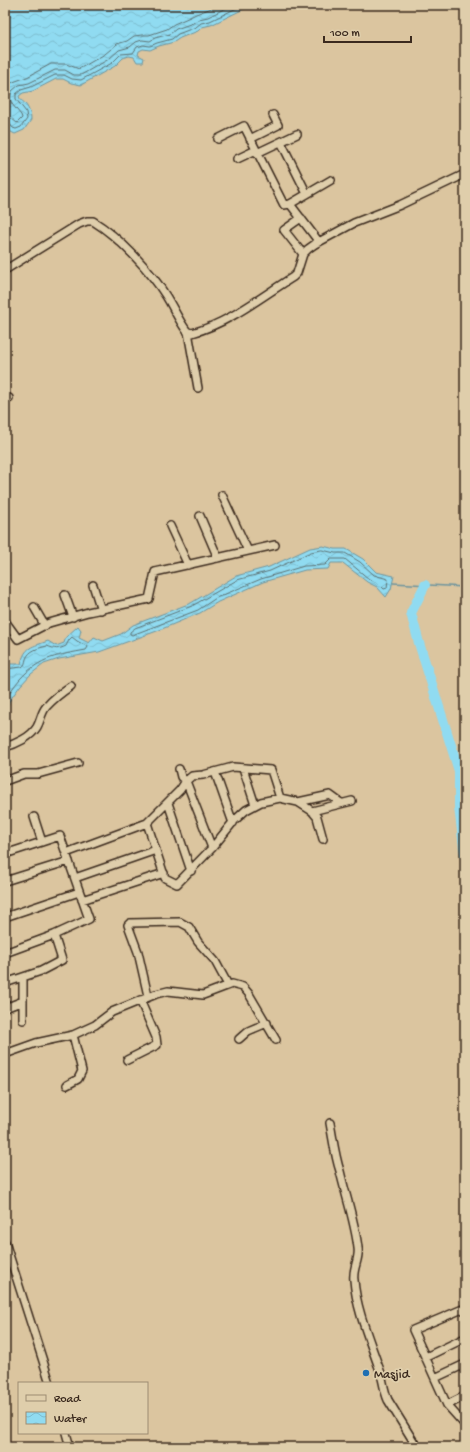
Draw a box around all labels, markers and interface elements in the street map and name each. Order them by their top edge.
scale bar [324,18,411,44]
text: 100 m [329,27,360,41]
marker: Masjid [361,1368,371,1378]
place label: Masjid [374,1368,411,1383]
legend [18,1382,148,1434]
text: Road [54,1393,81,1407]
text: Water [54,1413,88,1427]

